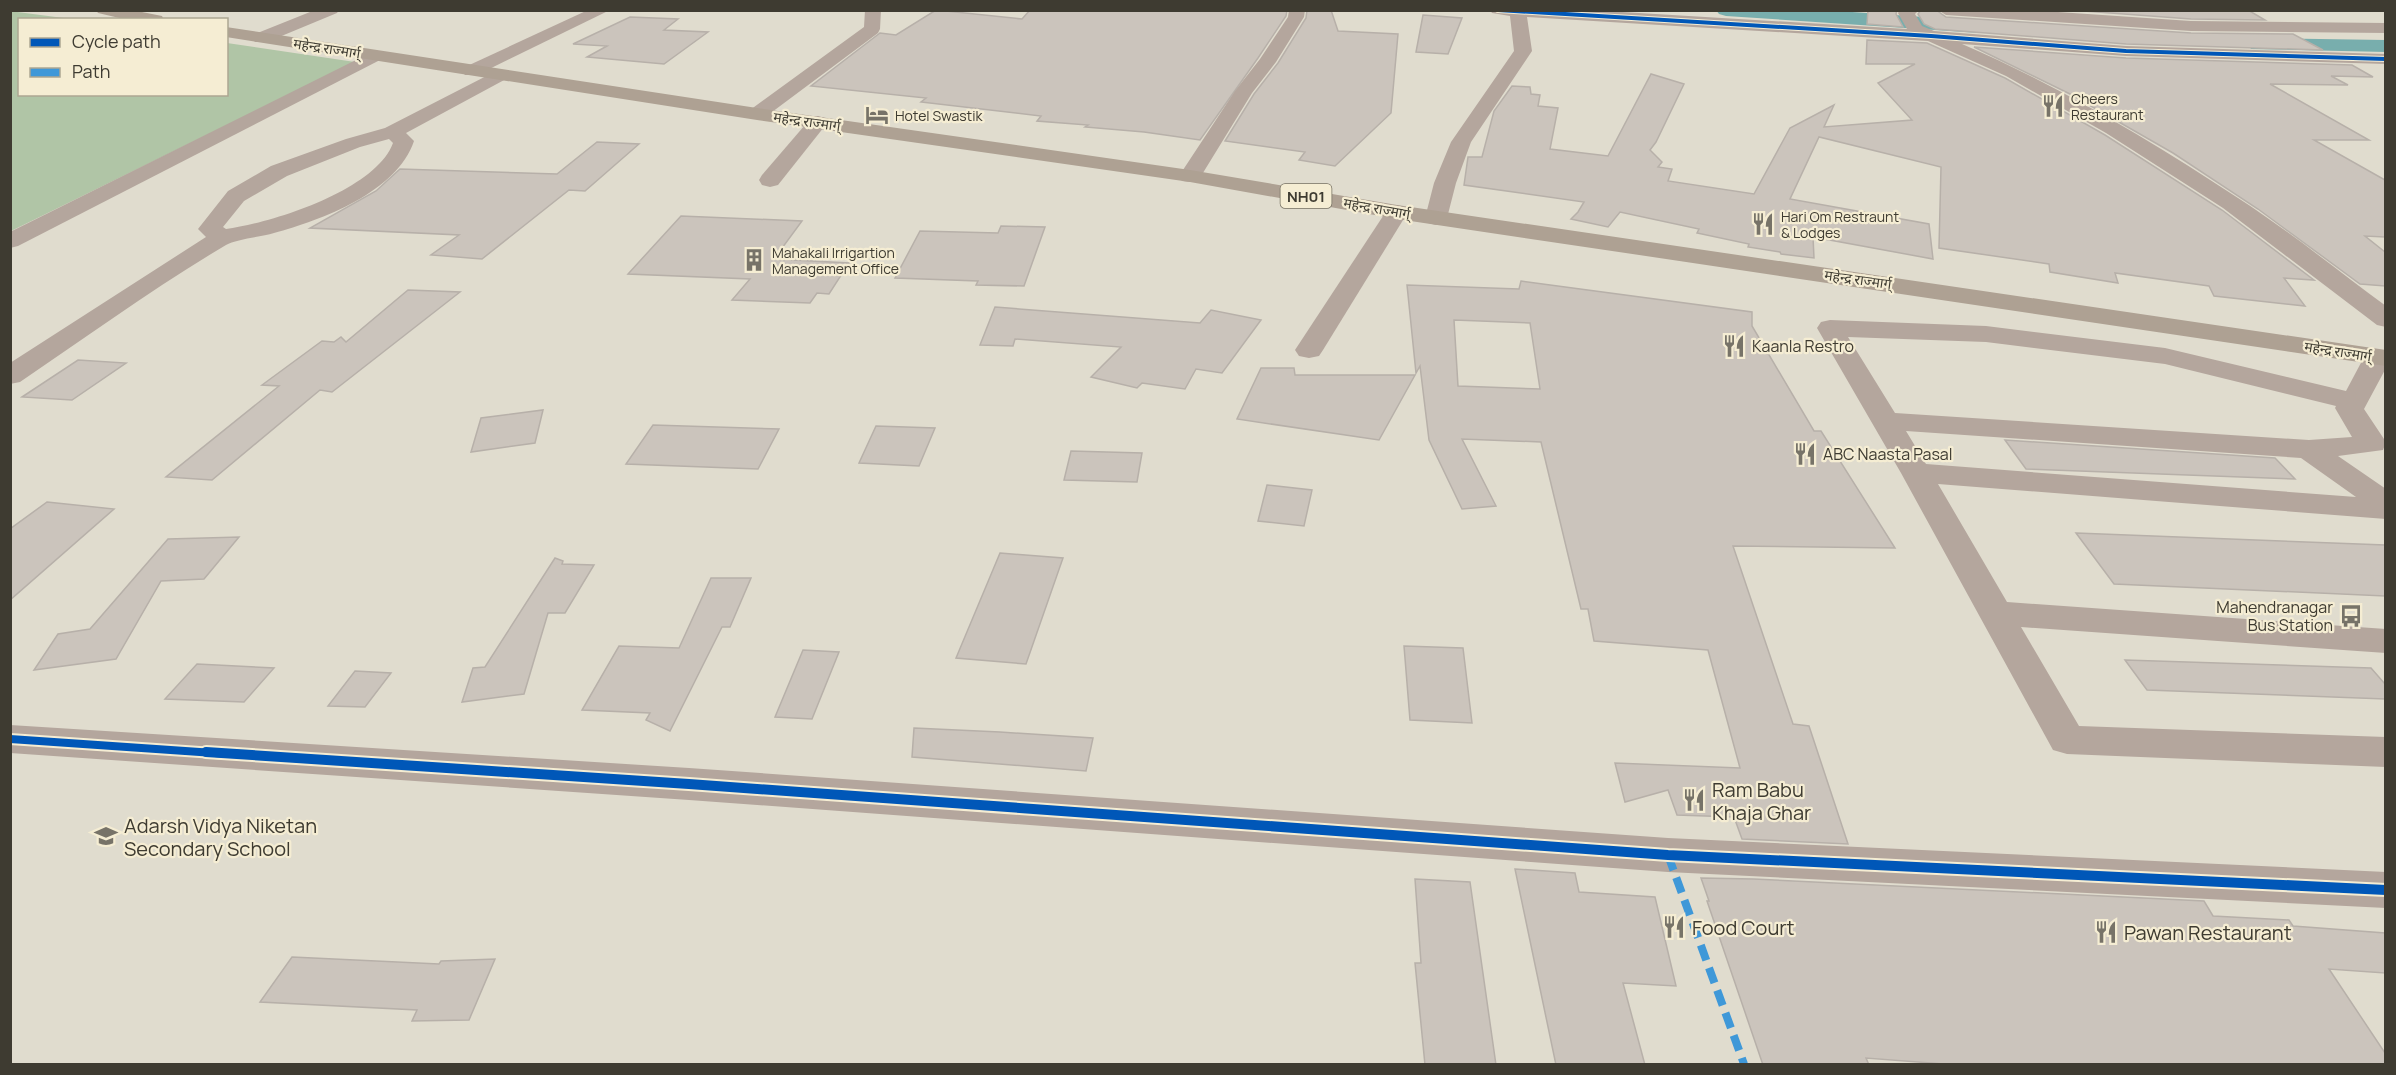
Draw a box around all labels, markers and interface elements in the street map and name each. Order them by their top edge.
legend [18,18,228,96]
text: Cycle path [72,29,161,53]
street label: महेन्द्र राज्मार्ग् [292,33,364,64]
text: Path [72,59,110,83]
place label: Cheers Restaurant [2071,89,2144,124]
restaurant icon: Cheers Restaurant [2040,93,2066,119]
hotel icon: Hotel Swastik [864,102,890,128]
place label: Hotel Swastik [895,106,983,125]
street label: महेन्द्र राज्मार्ग् [772,107,844,136]
road number: NH01 [1280,184,1332,208]
street label: महेन्द्र राज्मार्ग् [1342,193,1414,225]
place label: Hari Om Restraunt & Lodges [1781,207,1899,242]
restaurant icon: Hari Om Restraunt & Lodges [1750,211,1776,237]
place label: Mahakali Irrigartion Management Office [772,243,899,278]
building icon: Mahakali Irrigartion Management Office [741,247,767,273]
street label: महेन्द्र राज्मार्ग् [1823,265,1895,294]
restaurant icon: Kaanla Restro [1721,333,1747,359]
place label: Kaanla Restro [1752,335,1854,357]
street label: महेन्द्र राज्मार्ग् [2303,336,2375,367]
restaurant icon: ABC Naasta Pasal [1792,441,1818,467]
place label: ABC Naasta Pasal [1823,443,1952,465]
place label: Mahendranagar Bus Station [2216,596,2333,636]
bus stop icon: Mahendranagar Bus Station [2338,603,2364,629]
place label: Ram Babu Khaja Ghar [1712,776,1811,826]
restaurant icon: Ram Babu Khaja Ghar [1681,787,1707,813]
place label: Adarsh Vidya Niketan Secondary School [124,812,317,862]
school or university icon: Adarsh Vidya Niketan Secondary School [93,823,119,849]
restaurant icon: Food Court [1661,914,1687,940]
place label: Food Court [1692,914,1795,941]
restaurant icon: Pawan Restaurant [2093,919,2119,945]
place label: Pawan Restaurant [2124,919,2292,946]

